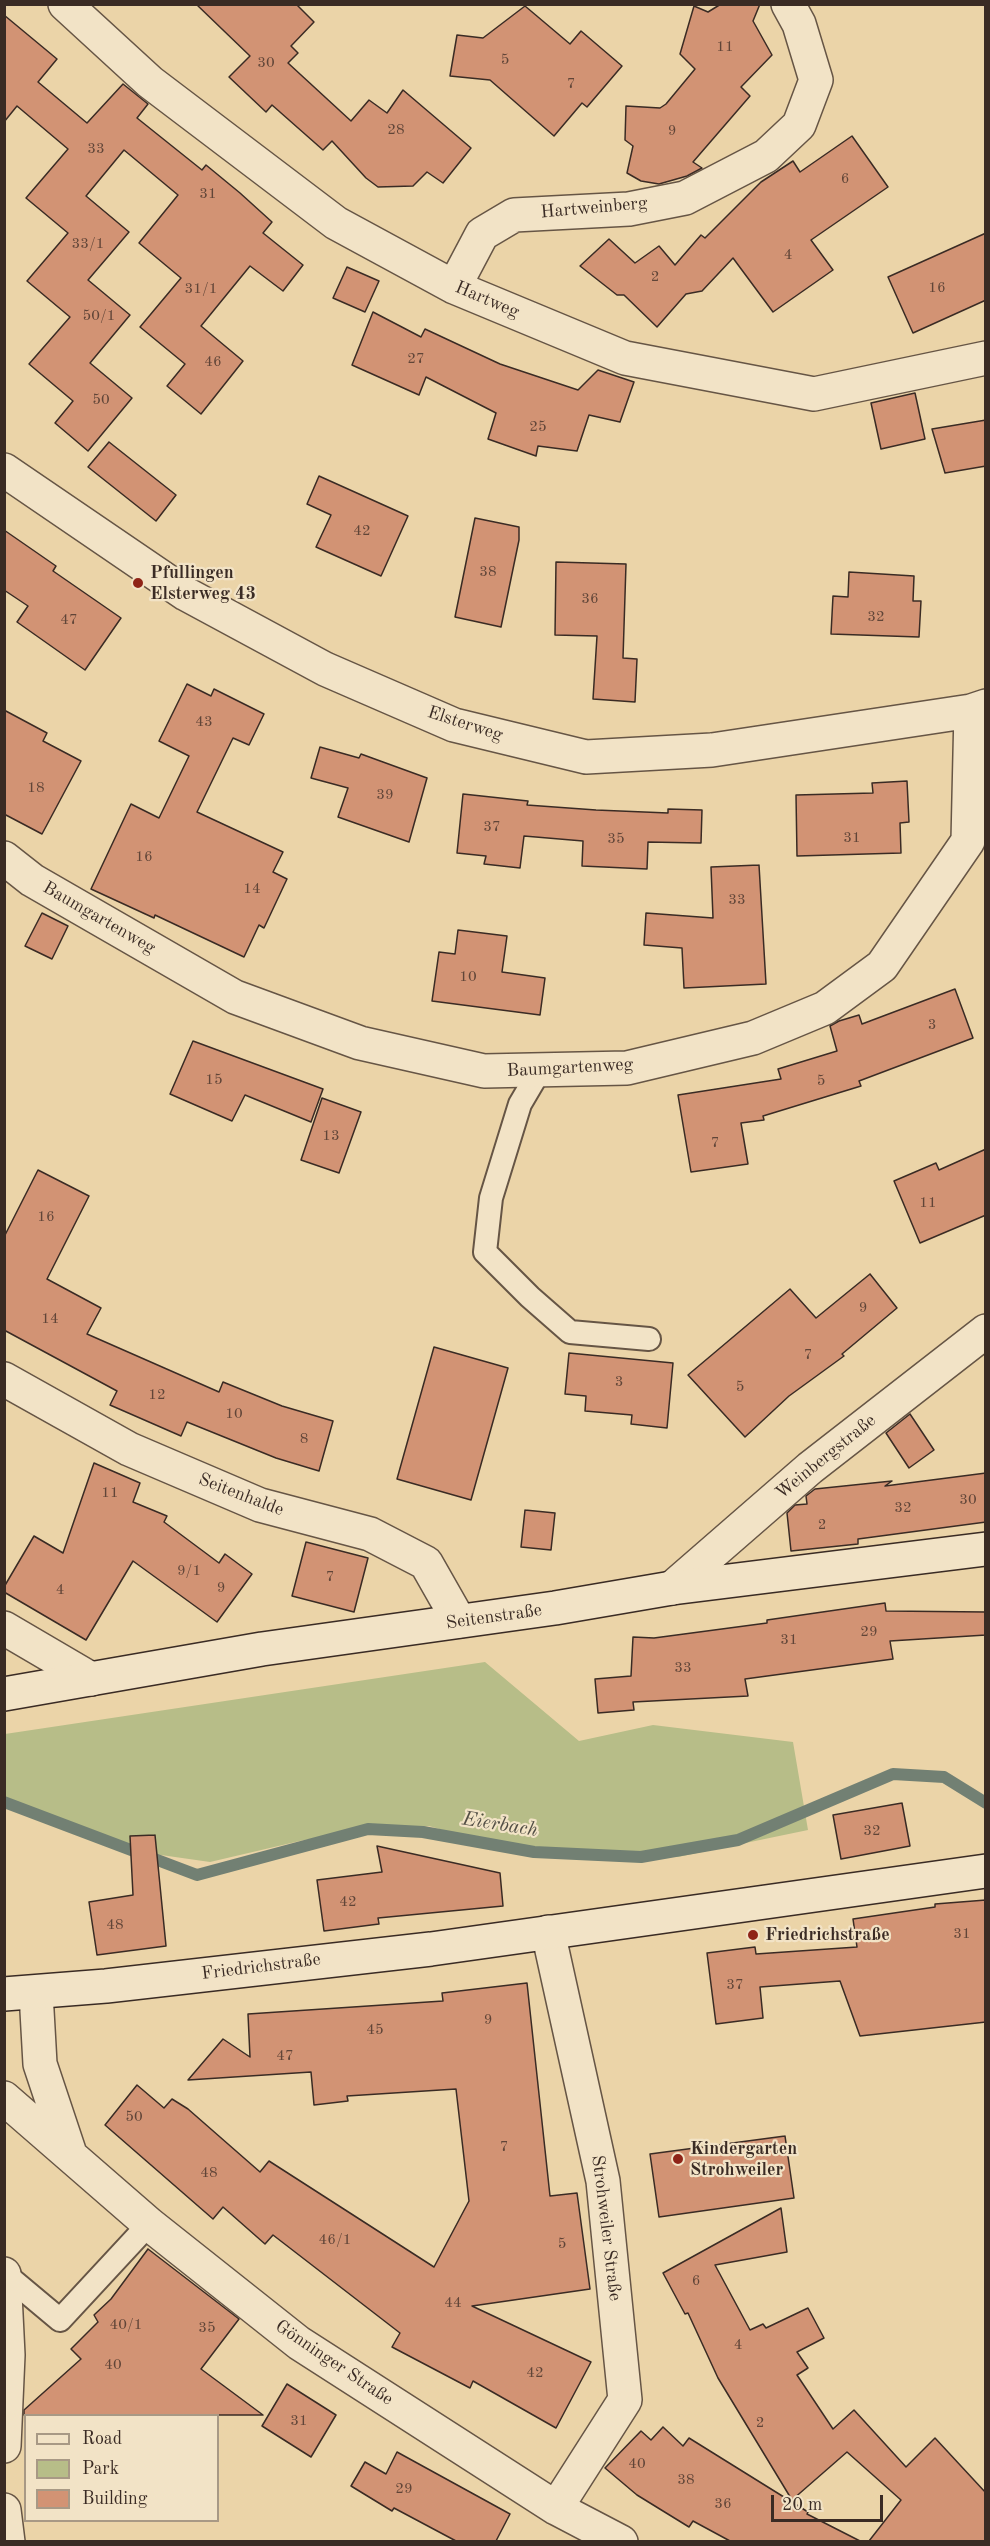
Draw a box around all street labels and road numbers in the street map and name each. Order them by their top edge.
street label: Hartweinberg [540,193,648,223]
street label: Hartweg [452,277,522,323]
street label: Elsterweg [424,702,506,746]
street label: Baumgartenweg [39,877,159,959]
street label: Baumgartenweg [506,1054,634,1082]
street label: Weinbergstraße [771,1410,881,1504]
street label: Seitenhalde [195,1469,287,1521]
street label: Seitenstraße [445,1600,543,1634]
street label: Friedrichstraße [200,1949,322,1985]
street label: Strohweiler Straße [586,2154,626,2302]
street label: Gönninger Straße [271,2316,397,2410]

